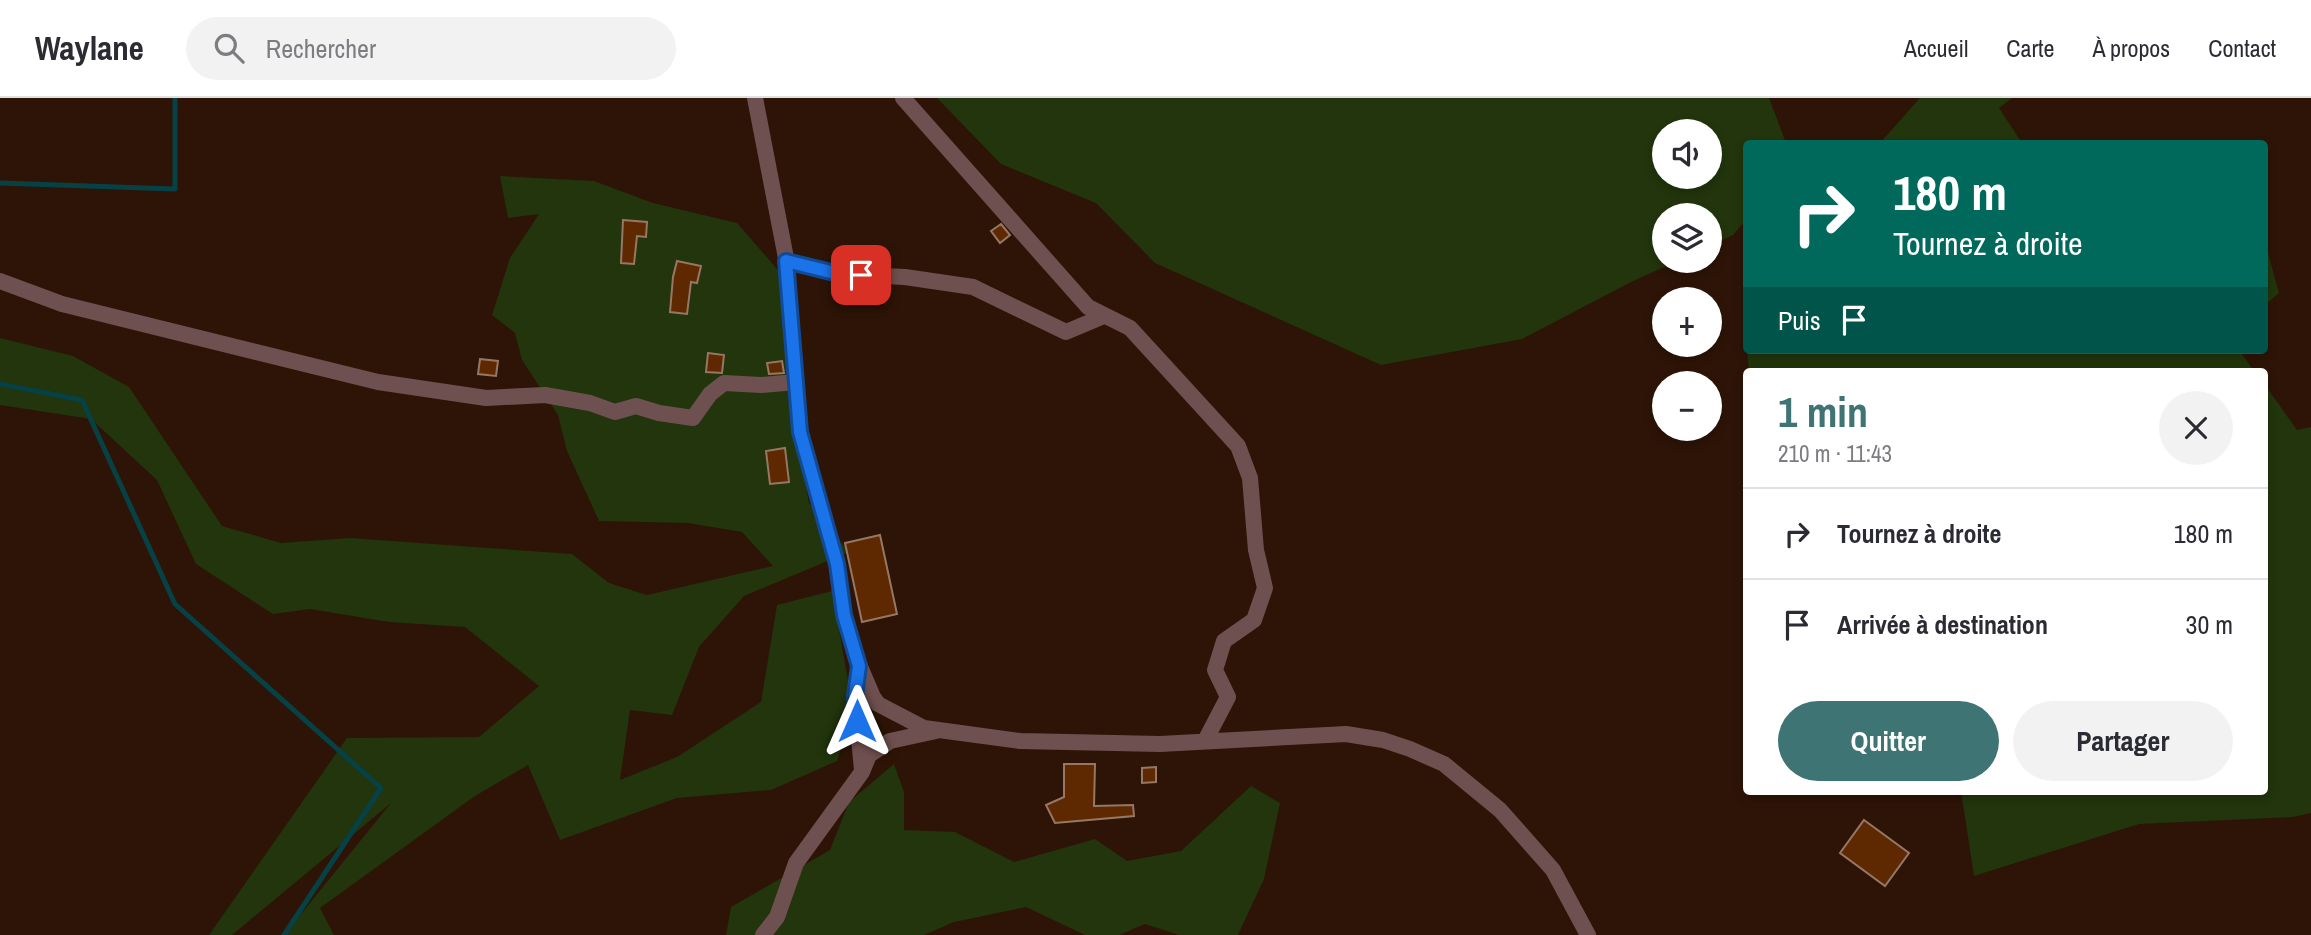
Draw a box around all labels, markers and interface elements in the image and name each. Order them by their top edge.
search box [186,17,676,80]
text: Waylane [35,26,144,70]
icon: search [210,29,248,67]
text: Rechercher [266,31,376,66]
text: Accueil [1904,32,1968,64]
text: Carte [2006,32,2054,64]
text: À propos [2092,32,2170,64]
text: Contact [2208,32,2276,64]
map controls [1652,119,1722,441]
button: sound [1652,119,1722,189]
text: 180 m [1893,159,2007,225]
icon: right [1778,168,1869,259]
button: layers [1652,203,1722,273]
text: Tournez à droite [1893,222,2083,265]
pin [831,245,891,305]
icon: arrive [842,256,880,294]
button: + [1652,287,1722,357]
icon: arrive [1835,301,1873,339]
text: Puis [1778,303,1821,338]
button: − [1652,371,1722,441]
text: 1 min [1778,384,1868,440]
button: close [2159,391,2233,465]
text: 210 m · 11:43 [1778,438,1892,469]
icon: right [1778,515,1816,553]
text: Tournez à droite [1837,516,2001,551]
text: 180 m [2174,516,2233,551]
icon: arrive [1778,606,1816,644]
text: Arrivée à destination [1837,607,2048,642]
text: 30 m [2186,607,2233,642]
position arrow [820,684,894,758]
button: Quitter [1778,701,1999,781]
button: Partager [2013,701,2233,781]

